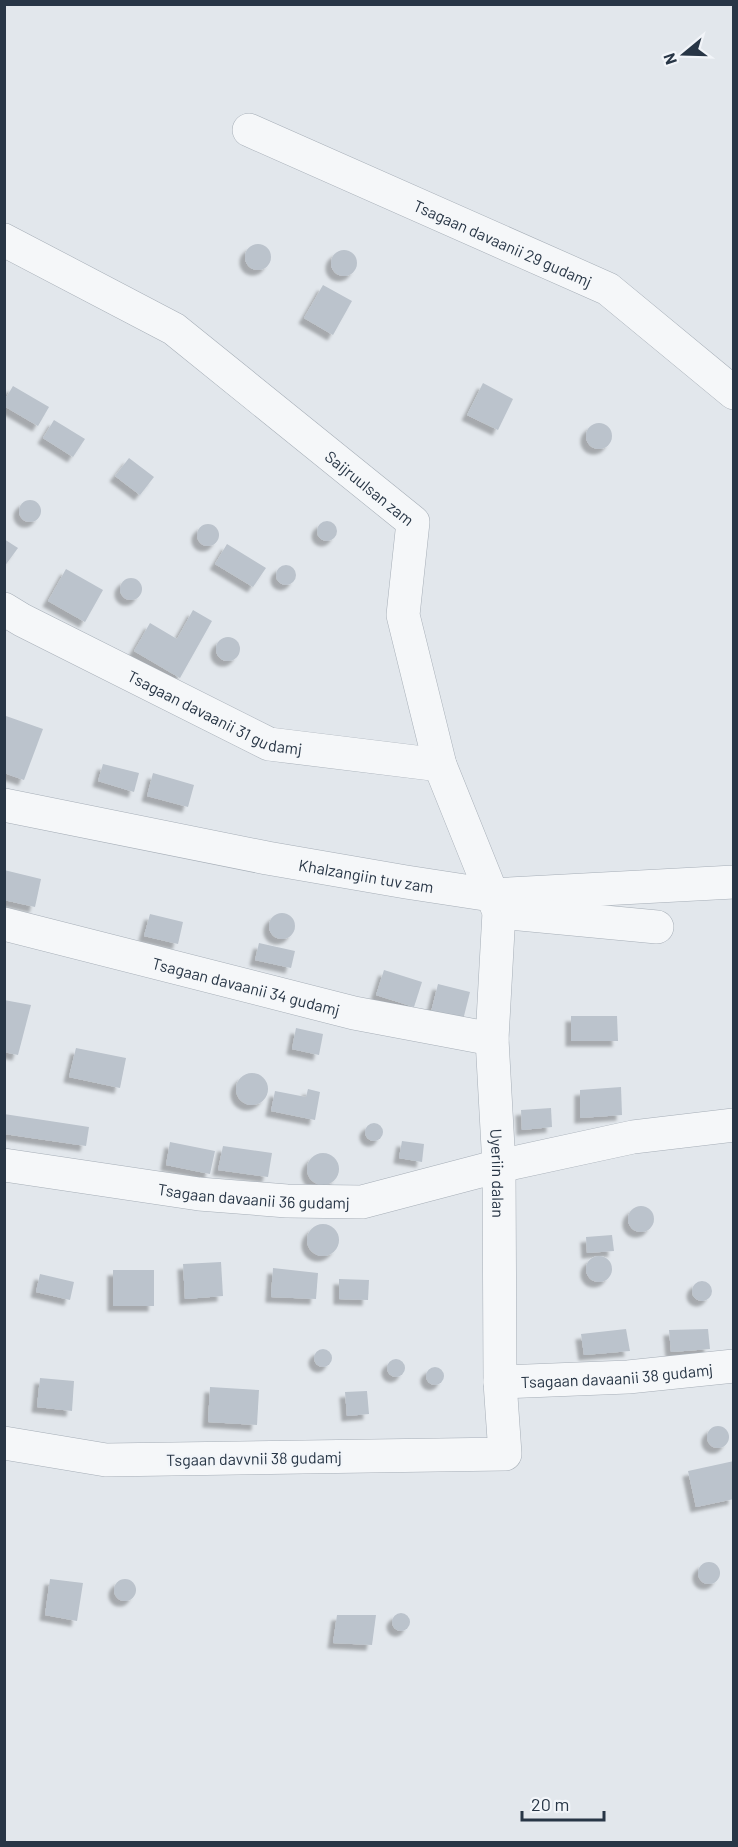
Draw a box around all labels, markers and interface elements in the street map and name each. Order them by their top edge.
north arrow [654,24,714,84]
text: N [659,51,680,67]
street label: Tsagaan davaanii 29 gudamj [411,195,595,290]
street label: Saijruulsan zam [322,446,418,529]
street label: Tsagaan davaanii 31 gudamj [125,665,303,758]
street label: Khalzangiin tuv zam [297,854,435,896]
street label: Tsagaan davaanii 34 gudamj [150,953,342,1019]
street label: Uyeriin dalan [487,1128,509,1218]
street label: Tsagaan davaanii 36 gudamj [157,1179,350,1211]
street label: Tsagaan davaanii 38 gudamj [520,1359,714,1391]
street label: Tsgaan davvnii 38 gudamj [166,1447,342,1469]
scale bar [522,1784,604,1822]
text: 20 m [531,1793,569,1815]

